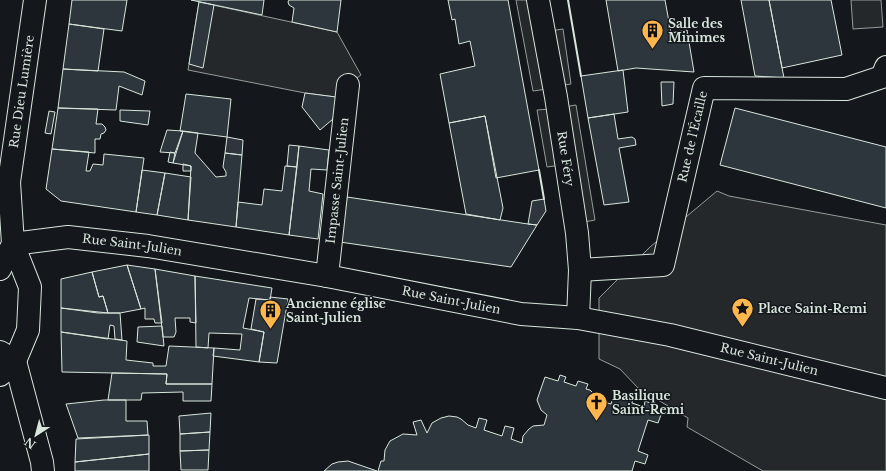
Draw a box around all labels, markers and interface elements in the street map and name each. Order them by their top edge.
place label: Salle des Minimes [668,16,725,45]
building icon: Salle des Minimes [640,18,666,51]
street label: Rue Dieu Lumière [6,34,37,149]
street label: Rue de l'Écaille [674,89,710,184]
street label: Impasse Saint-Julien [323,117,351,244]
street label: Rue Féry [554,130,578,188]
street label: Rue Saint-Julien [81,231,183,259]
street label: Rue Saint-Julien [401,283,502,317]
place label: Ancienne église Saint-Julien [285,296,386,325]
place icon: Place Saint-Remi [730,296,756,329]
building icon: Ancienne église Saint-Julien [257,298,283,331]
place label: Place Saint-Remi [758,301,868,316]
street label: Rue Saint-Julien [719,340,820,378]
place label: Basilique Saint-Remi [612,388,685,417]
church icon: Basilique Saint-Remi [583,390,609,423]
north arrow [16,415,56,455]
text: N [21,434,38,452]

